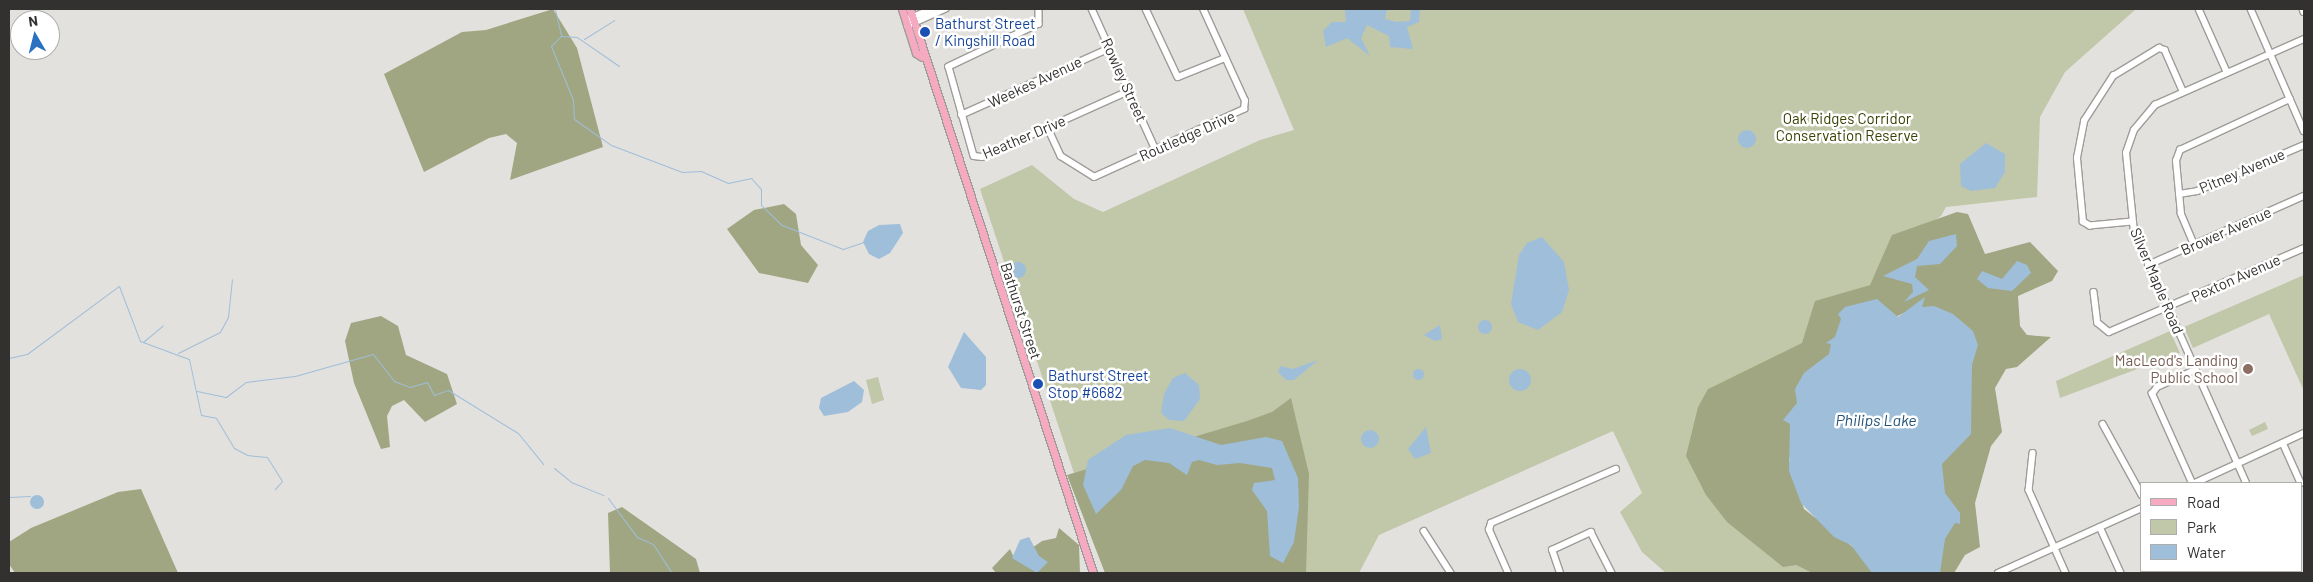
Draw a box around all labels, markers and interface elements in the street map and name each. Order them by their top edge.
north arrow [10,10,60,60]
text: N [27,12,39,30]
place label: Bathurst Street / Kingshill Road [935,14,1036,49]
marker: Bathurst Street / Kingshill Road [919,26,931,38]
street label: Rowley Street [1097,35,1151,125]
street label: Weekes Avenue [985,52,1085,112]
street label: Routledge Drive [1136,107,1238,165]
park label: Oak Ridges Corridor Conservation Reserve [1776,109,1918,144]
street label: Heather Drive [980,111,1068,163]
street label: Pitney Avenue [2196,145,2288,197]
street label: Brower Avenue [2178,203,2274,259]
street label: Silver Maple Road [2127,225,2187,337]
street label: Pexton Avenue [2189,250,2283,306]
street label: Bathurst Street [997,260,1045,362]
place label: MacLeod's Landing Public School [2115,351,2238,386]
marker: MacLeod's Landing Public School [2242,363,2254,375]
place label: Bathurst Street Stop #6682 [1048,366,1149,401]
marker: Bathurst Street Stop #6682 [1032,378,1044,390]
water label: Philips Lake [1835,410,1917,430]
legend [2140,482,2303,572]
text: Road [2187,493,2220,511]
text: Park [2187,518,2216,536]
text: Water [2187,543,2226,561]

